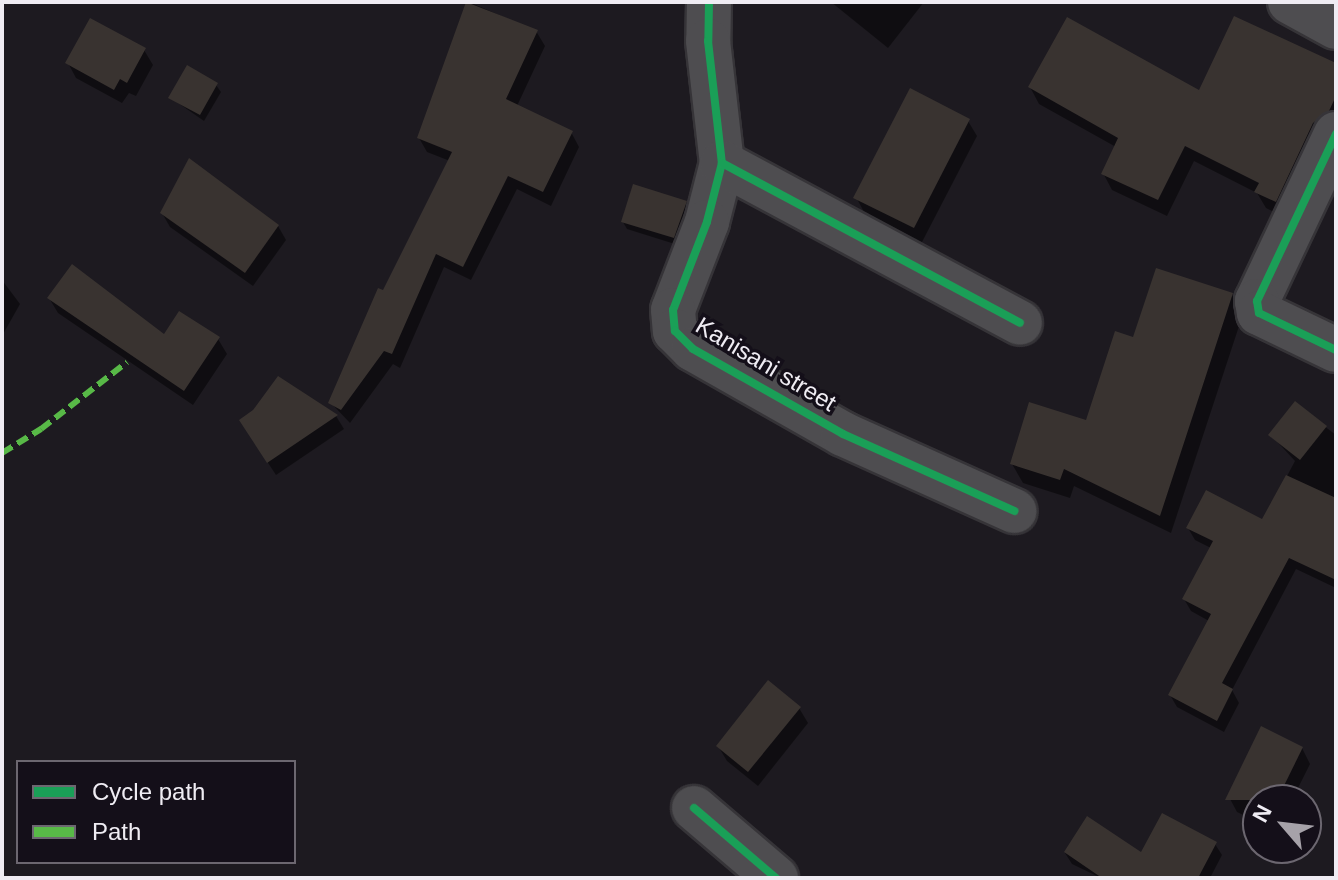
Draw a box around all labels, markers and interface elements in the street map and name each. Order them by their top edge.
street label: Kanisani street [691,311,841,417]
legend [16,760,296,864]
text: Cycle path [92,778,205,805]
north arrow [1242,784,1322,864]
text: N [1247,801,1277,826]
text: Path [92,818,141,845]

